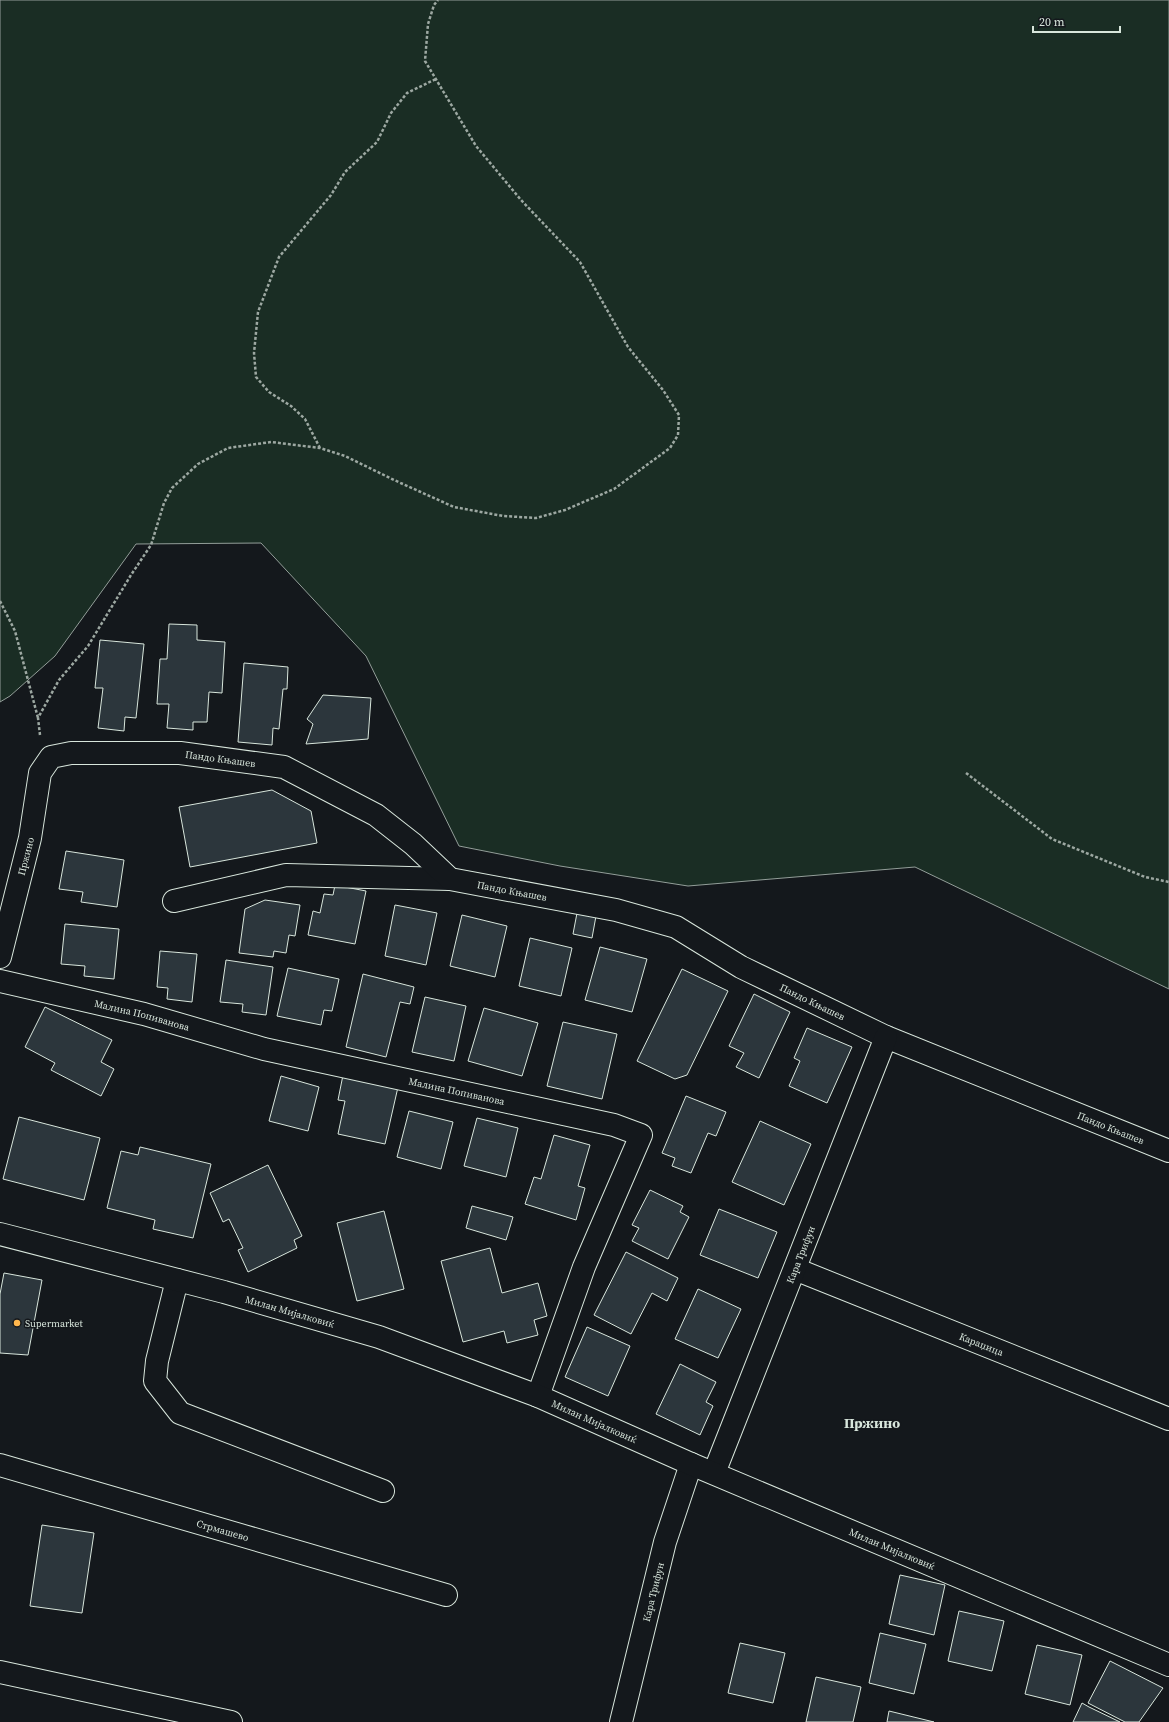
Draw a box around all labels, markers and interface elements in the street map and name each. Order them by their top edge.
scale bar [1033,8,1120,34]
text: 20 m [1039,14,1065,30]
street label: Пандо Књашев [184,748,256,770]
street label: Пржино [15,835,37,877]
street label: Пандо Књашев [476,878,548,904]
street label: Пандо Књашев [778,981,847,1023]
street label: Малина Попиванова [93,997,192,1034]
street label: Малина Попиванова [407,1075,507,1108]
street label: Пандо Књашев [1075,1109,1146,1147]
street label: Кара Трифун [784,1224,818,1285]
street label: Милан Мијалковиќ [244,1293,336,1331]
place label: Supermarket [25,1317,83,1330]
marker: Supermarket [12,1318,22,1328]
street label: Караџица [957,1330,1006,1359]
street label: Милан Мијалковиќ [549,1397,639,1446]
district label: Пржино [844,1413,900,1433]
street label: Стрмашево [195,1517,251,1544]
street label: Милан Мијалковиќ [847,1525,937,1573]
street label: Кара Трифун [640,1561,667,1623]

